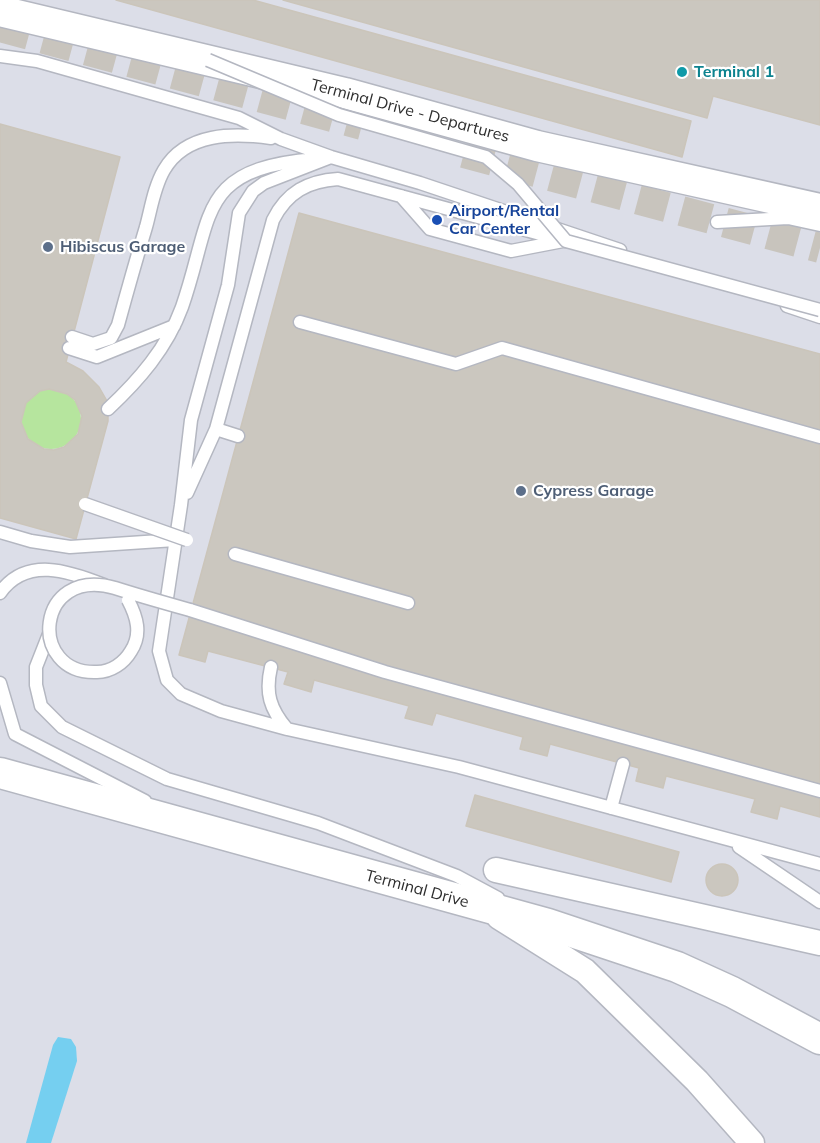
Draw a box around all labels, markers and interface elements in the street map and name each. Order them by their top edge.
place label: Terminal 1 [694,62,774,82]
marker: Terminal 1 [675,65,689,79]
street label: Terminal Drive - Departures [309,75,511,147]
place label: Airport/Rental Car Center [449,201,559,239]
marker: Airport/Rental Car Center [430,213,444,227]
place label: Hibiscus Garage [60,237,185,257]
marker: Hibiscus Garage [41,240,55,254]
place label: Cypress Garage [533,481,654,501]
marker: Cypress Garage [514,484,528,498]
street label: Terminal Drive [363,866,471,912]

